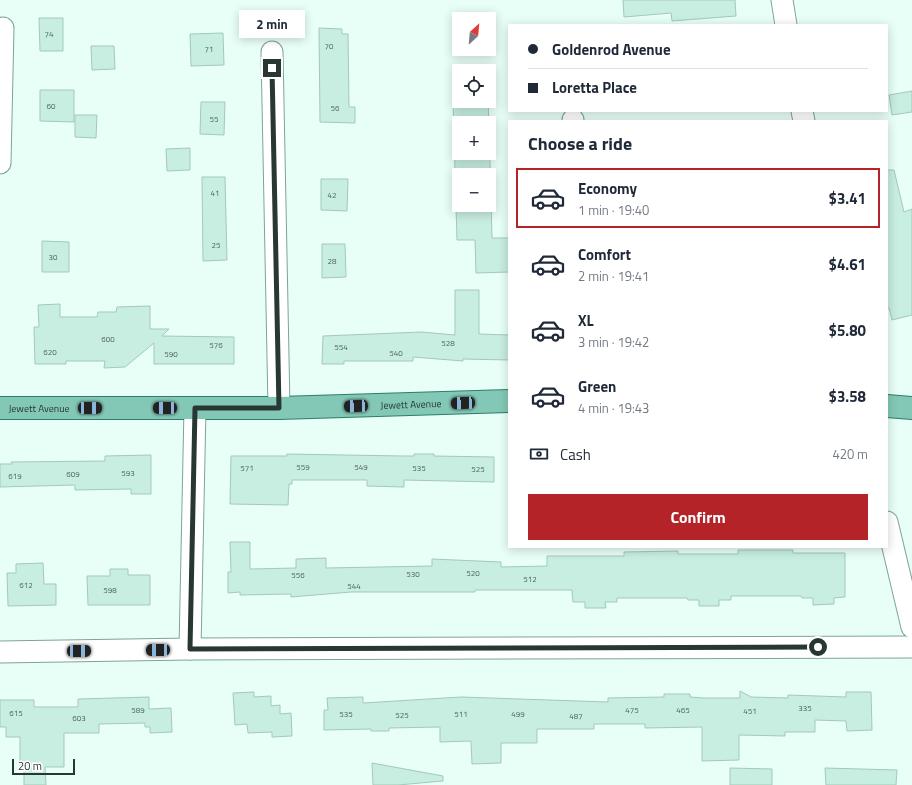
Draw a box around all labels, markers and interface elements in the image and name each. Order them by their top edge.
callout: 2 min [239,10,305,38]
north arrow [452,12,496,56]
map controls [452,12,496,212]
text: 2 min [256,14,288,34]
house number: 74 [45,28,54,40]
text: Goldenrod Avenue [552,38,671,61]
house number: 70 [325,40,334,52]
house number: 71 [205,43,213,55]
route end [263,59,281,77]
button: locate [452,64,496,108]
text: Loretta Place [552,76,637,99]
house number: 60 [47,100,56,112]
house number: 56 [331,102,340,114]
house number: 55 [210,113,219,125]
button: + [452,116,496,160]
text: Choose a ride [528,130,632,157]
button: − [452,168,496,212]
text: Economy [578,177,637,200]
icon: car [530,180,566,216]
house number: 41 [211,187,219,199]
text: $3.41 [829,187,866,210]
house number: 42 [328,189,336,201]
text: 1 min · 19:40 [578,200,649,220]
house number: 25 [212,239,221,251]
text: Comfort [578,243,631,266]
icon: car [530,246,566,282]
house number: 30 [49,251,58,263]
text: $4.61 [829,253,866,276]
house number: 28 [328,255,337,267]
text: 2 min · 19:41 [578,266,649,286]
text: XL [578,309,594,332]
icon: car [530,312,566,348]
text: $5.80 [829,319,866,342]
text: 3 min · 19:42 [578,332,649,352]
house number: 600 [101,333,115,345]
house number: 528 [441,337,455,349]
house number: 576 [209,339,223,351]
house number: 554 [334,341,348,353]
house number: 620 [43,346,57,358]
house number: 540 [389,347,403,359]
house number: 590 [164,348,178,360]
text: Green [578,375,616,398]
icon: car [530,378,566,414]
text: $3.58 [829,385,866,408]
street label: Jewett Avenue [380,396,442,412]
car [451,397,475,409]
text: 4 min · 19:43 [578,398,649,418]
car [344,400,368,412]
street label: Jewett Avenue [8,401,70,416]
car [78,402,102,414]
car [153,402,177,414]
icon: cash [528,443,550,465]
text: Cash [560,443,591,466]
text: 420 m [832,444,868,464]
house number: 559 [296,461,310,473]
house number: 549 [354,461,368,473]
house number: 571 [240,462,254,474]
house number: 535 [412,462,426,474]
house number: 525 [471,463,485,475]
house number: 593 [121,467,135,479]
house number: 609 [66,468,80,480]
house number: 619 [8,470,22,482]
button: Confirm [528,494,868,540]
house number: 520 [466,567,480,579]
house number: 530 [406,568,420,580]
house number: 556 [291,569,305,581]
house number: 512 [523,573,537,585]
house number: 612 [19,579,33,591]
house number: 544 [347,580,361,592]
house number: 598 [103,584,117,596]
route start [809,638,827,656]
car [146,644,170,656]
car [67,645,91,657]
house number: 335 [798,702,812,714]
house number: 589 [131,704,145,716]
house number: 475 [625,704,639,716]
house number: 465 [676,704,690,716]
house number: 451 [743,705,757,717]
house number: 615 [9,707,23,719]
house number: 535 [339,708,353,720]
house number: 511 [454,708,468,720]
house number: 499 [511,708,525,720]
house number: 525 [395,709,409,721]
house number: 487 [569,710,583,722]
house number: 603 [72,712,86,724]
scale bar [12,757,75,776]
text: 20 m [18,758,42,774]

